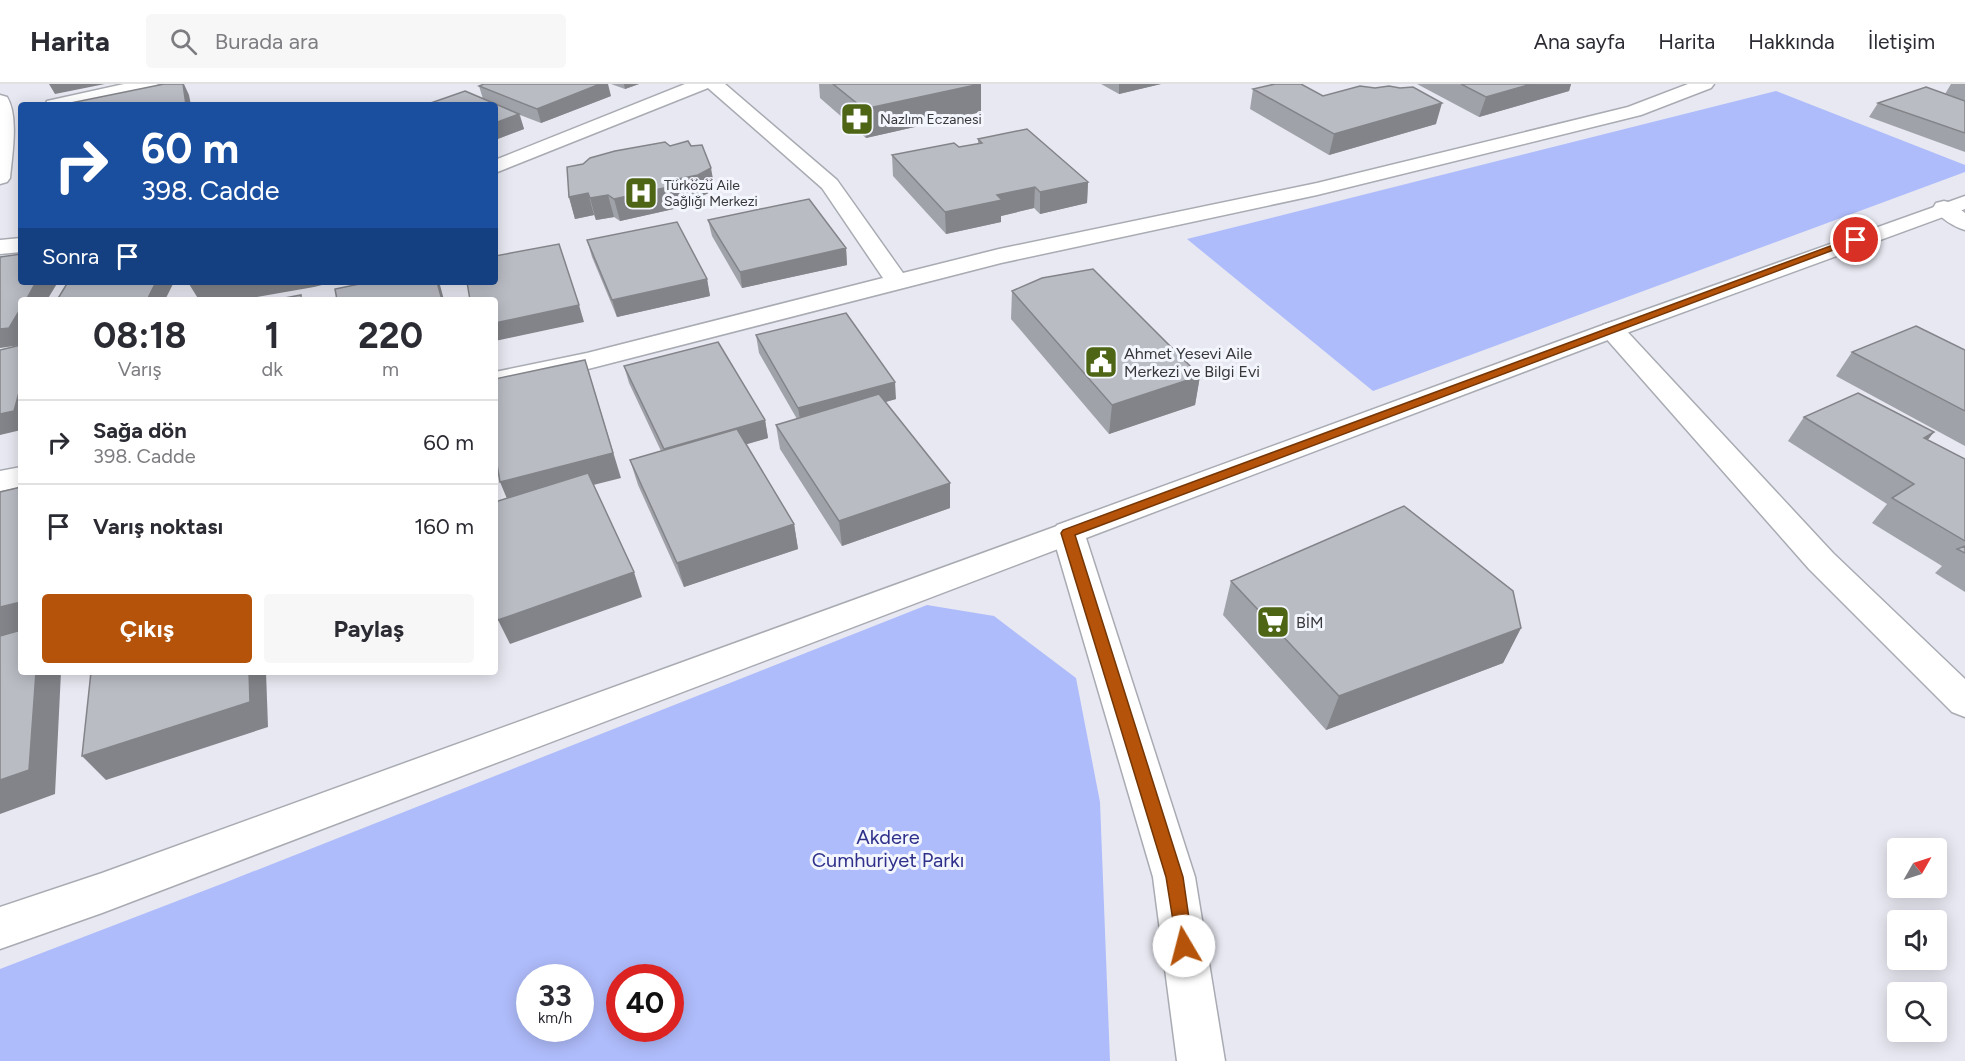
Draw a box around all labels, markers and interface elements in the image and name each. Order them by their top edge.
search box [146,14,566,68]
text: Harita [30,24,110,58]
icon: search [167,25,200,58]
text: Burada ara [215,28,319,55]
text: Ana sayfa [1534,29,1625,54]
text: Harita [1658,29,1715,54]
text: Hakkında [1748,29,1835,54]
text: İletişim [1868,29,1935,54]
pharmacy icon: Nazlım Eczanesi [839,101,875,137]
place label: Nazlım Eczanesi [880,111,982,128]
text: 60 m [141,123,239,174]
icon: right [42,126,120,204]
text: 398. Cadde [141,174,279,207]
hospital icon: Türközü Aile Sağlığı Merkezi [623,175,659,211]
place label: Türközü Aile Sağlığı Merkezi [664,177,758,210]
pin [1830,214,1881,265]
icon: arrive [1839,223,1872,256]
icon: arrive [111,240,144,273]
text: Sonra [42,243,99,270]
text: 08:18 [93,314,186,357]
text: 1 [265,314,280,357]
text: 220 [358,314,423,357]
public building icon: Ahmet Yesevi Aile Merkezi ve Bilgi Evi [1083,344,1119,380]
place label: Ahmet Yesevi Aile Merkezi ve Bilgi Evi [1124,344,1260,381]
text: Varış [118,357,162,381]
text: dk [261,357,283,381]
text: m [382,357,399,381]
text: Sağa dön [93,417,187,444]
icon: right [42,426,75,459]
text: 60 m [423,429,474,456]
text: 398. Cadde [93,444,196,468]
icon: arrive [42,510,75,543]
text: Varış noktası [93,513,223,540]
text: 160 m [414,513,474,540]
button: Çıkış [42,594,252,663]
button: Paylaş [264,594,474,663]
supermarket icon: BİM [1255,604,1291,640]
place label: BİM [1296,613,1324,632]
park label: Akdere Cumhuriyet Parkı [812,825,964,872]
north arrow [1887,838,1947,898]
map controls [1887,838,1947,1042]
button: sound [1887,910,1947,970]
position arrow [1152,914,1216,978]
speed limit sign: 40 [606,964,684,1042]
text: 33 [538,977,572,1014]
button: search [1887,982,1947,1042]
text: km/h [538,1009,572,1027]

